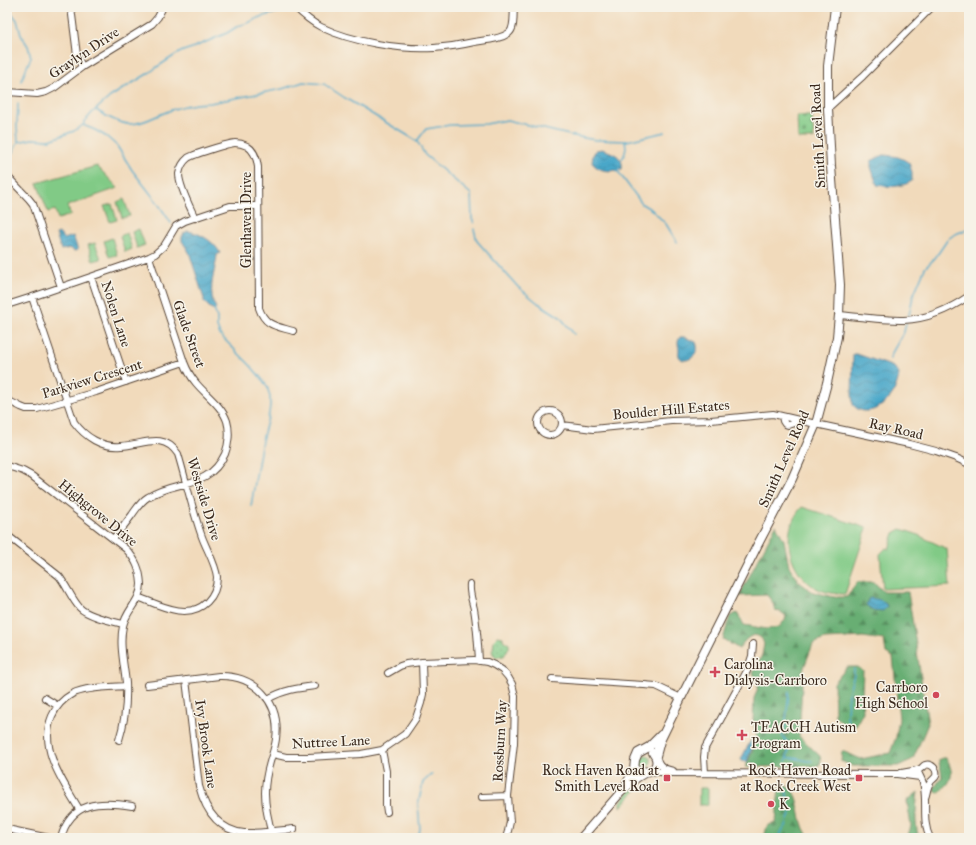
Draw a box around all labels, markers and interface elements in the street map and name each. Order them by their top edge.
street label: Graylyn Drive [46,23,122,83]
street label: Smith Level Road [807,83,829,189]
street label: Glenhaven Drive [238,172,255,268]
street label: Nolen Lane [97,279,135,349]
street label: Glade Street [169,298,209,370]
street label: Parkview Crescent [40,356,144,402]
street label: Boulder Hill Estates [612,396,730,424]
street label: Smith Level Road [755,408,813,510]
street label: Ray Road [867,415,925,443]
street label: Westside Drive [183,456,225,543]
street label: Highgrove Drive [55,476,141,550]
place label: Carolina Dialysis-Carrboro [724,656,827,689]
marker: Carolina Dialysis-Carrboro [709,666,721,678]
place label: Carrboro High School [855,679,928,712]
marker: Carrboro High School [931,690,941,700]
street label: Ivy Brook Lane [191,698,221,790]
street label: Rossburn Way [489,699,511,782]
place label: TEACCH Autism Program [751,719,857,752]
marker: TEACCH Autism Program [736,729,748,741]
street label: Nuttree Lane [291,731,371,753]
place label: Rock Haven Road at Smith Level Road [542,762,659,795]
place label: Rock Haven Road at Rock Creek West [740,762,851,795]
marker: Rock Haven Road at Smith Level Road [662,773,672,783]
marker: Rock Haven Road at Rock Creek West [854,773,864,783]
place label: K [779,796,790,813]
marker: K [766,799,776,809]

